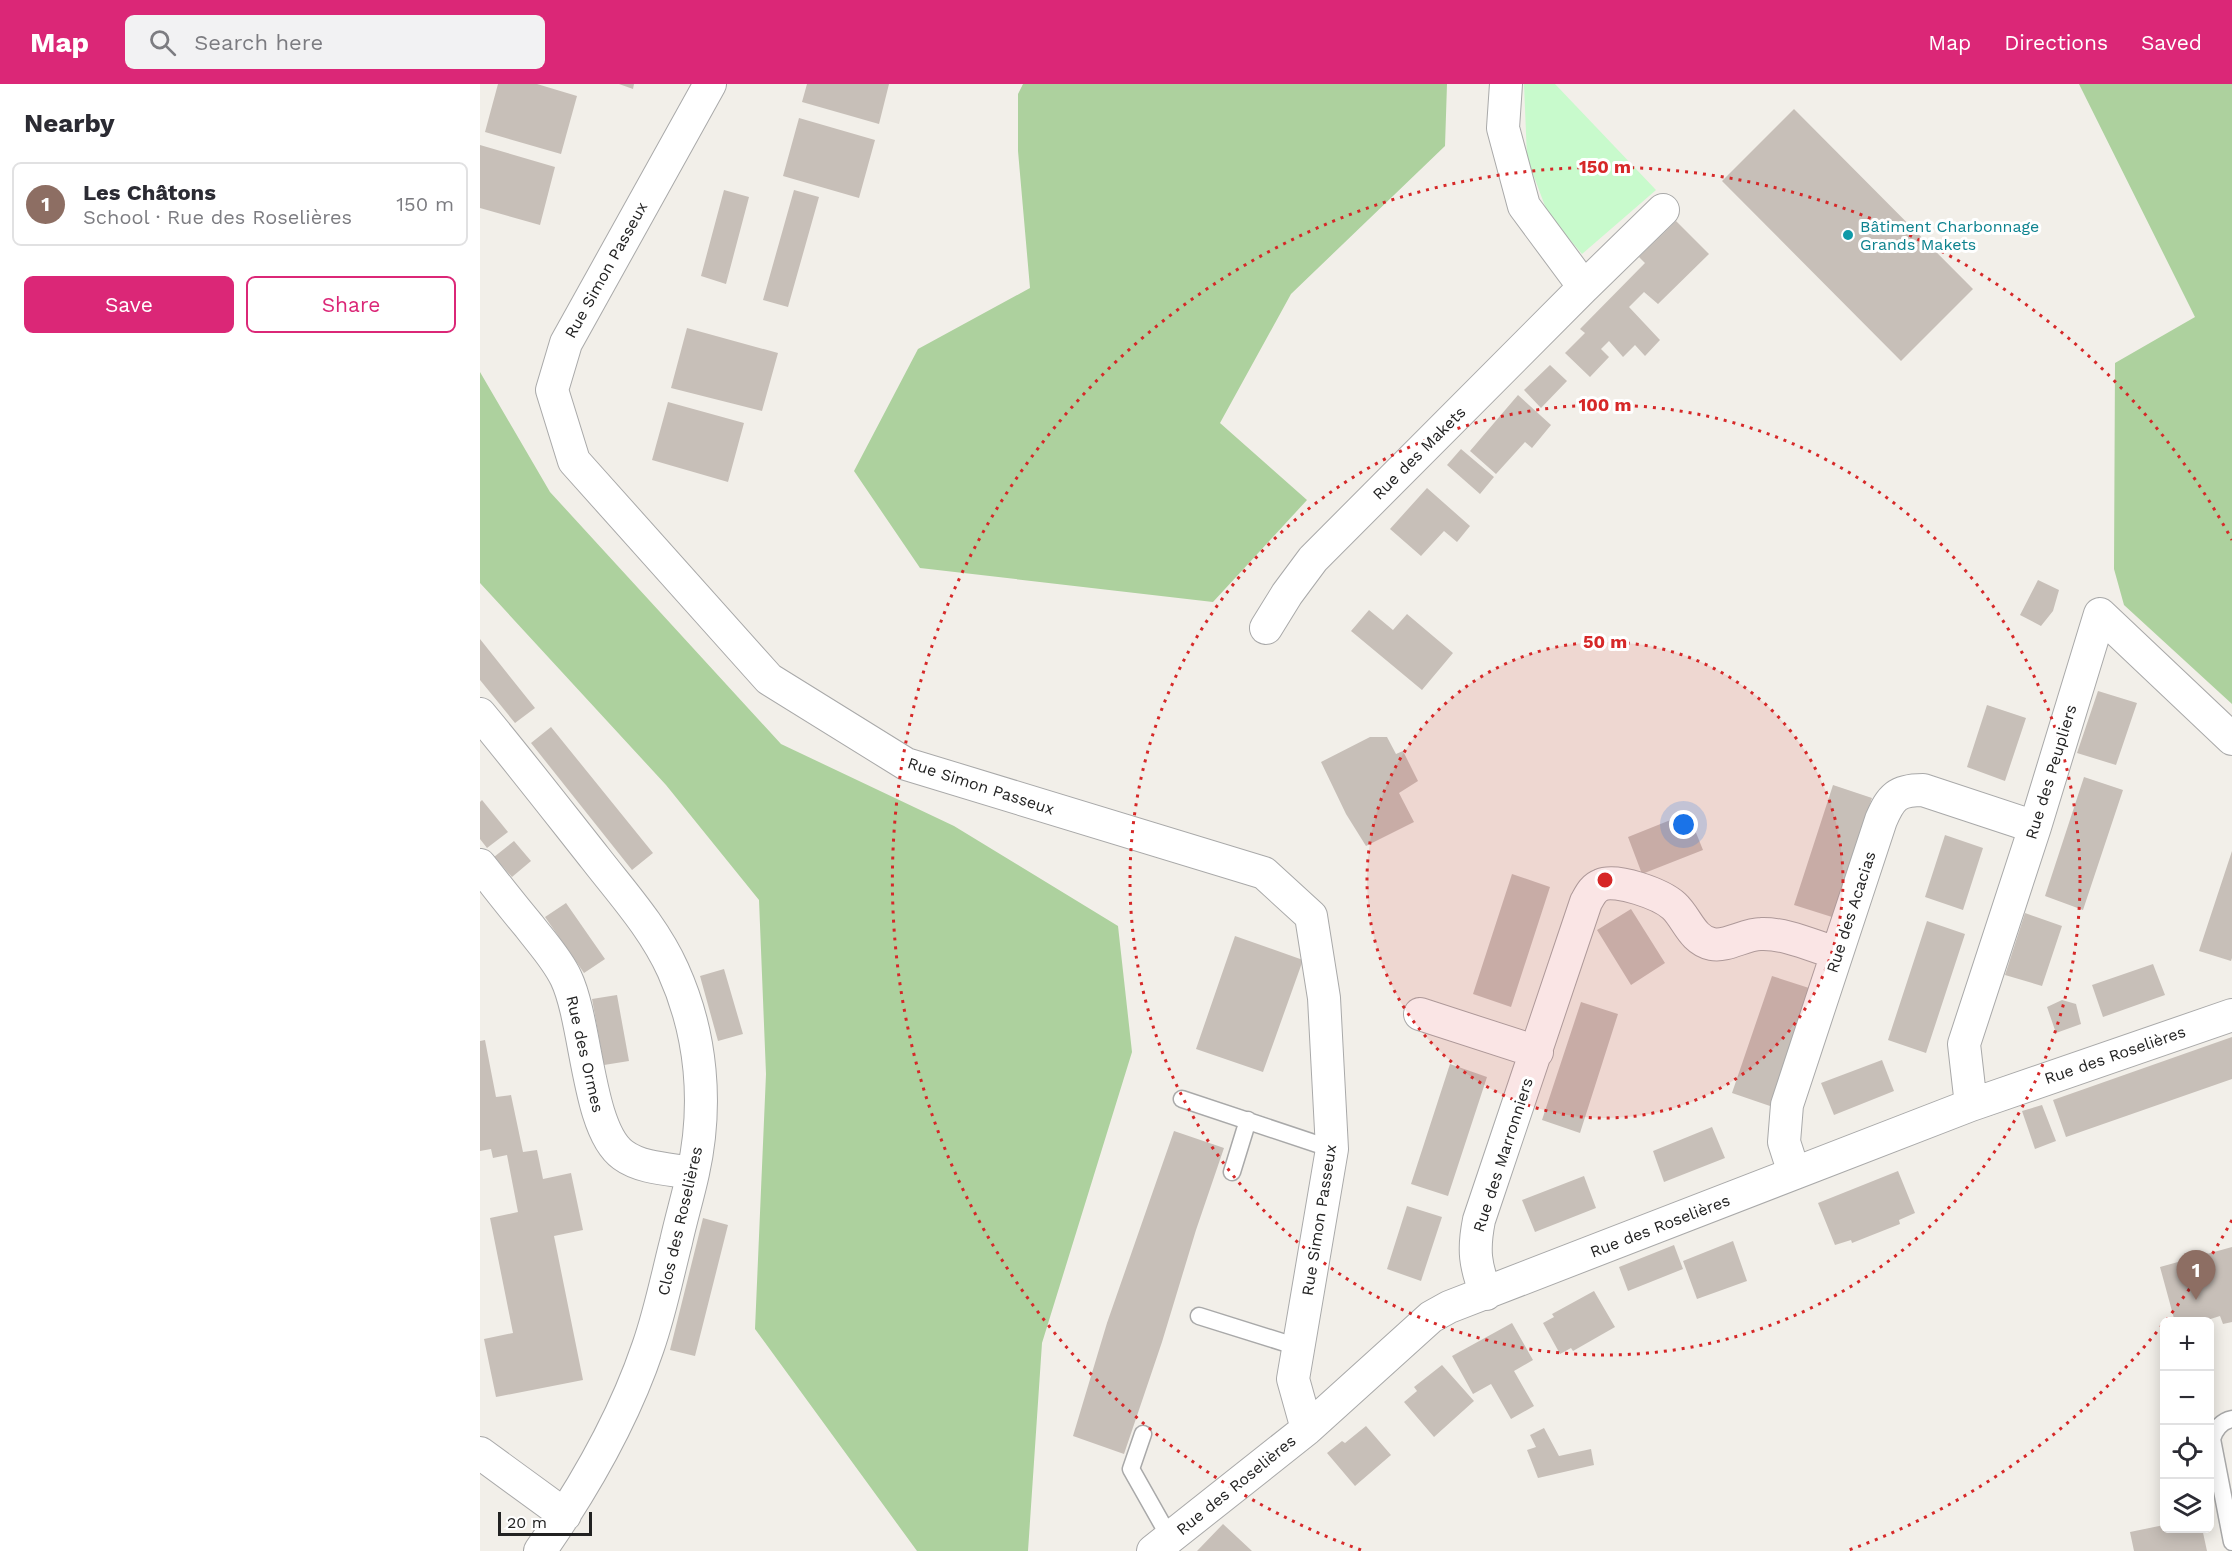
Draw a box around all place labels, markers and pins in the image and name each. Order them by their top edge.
place label: Bâtiment Charbonnage Grands Makets [1860,217,2039,254]
marker: Bâtiment Charbonnage Grands Makets [1841,228,1855,242]
centre of rings [1595,870,1615,890]
pin: 1 [2176,1250,2216,1300]

